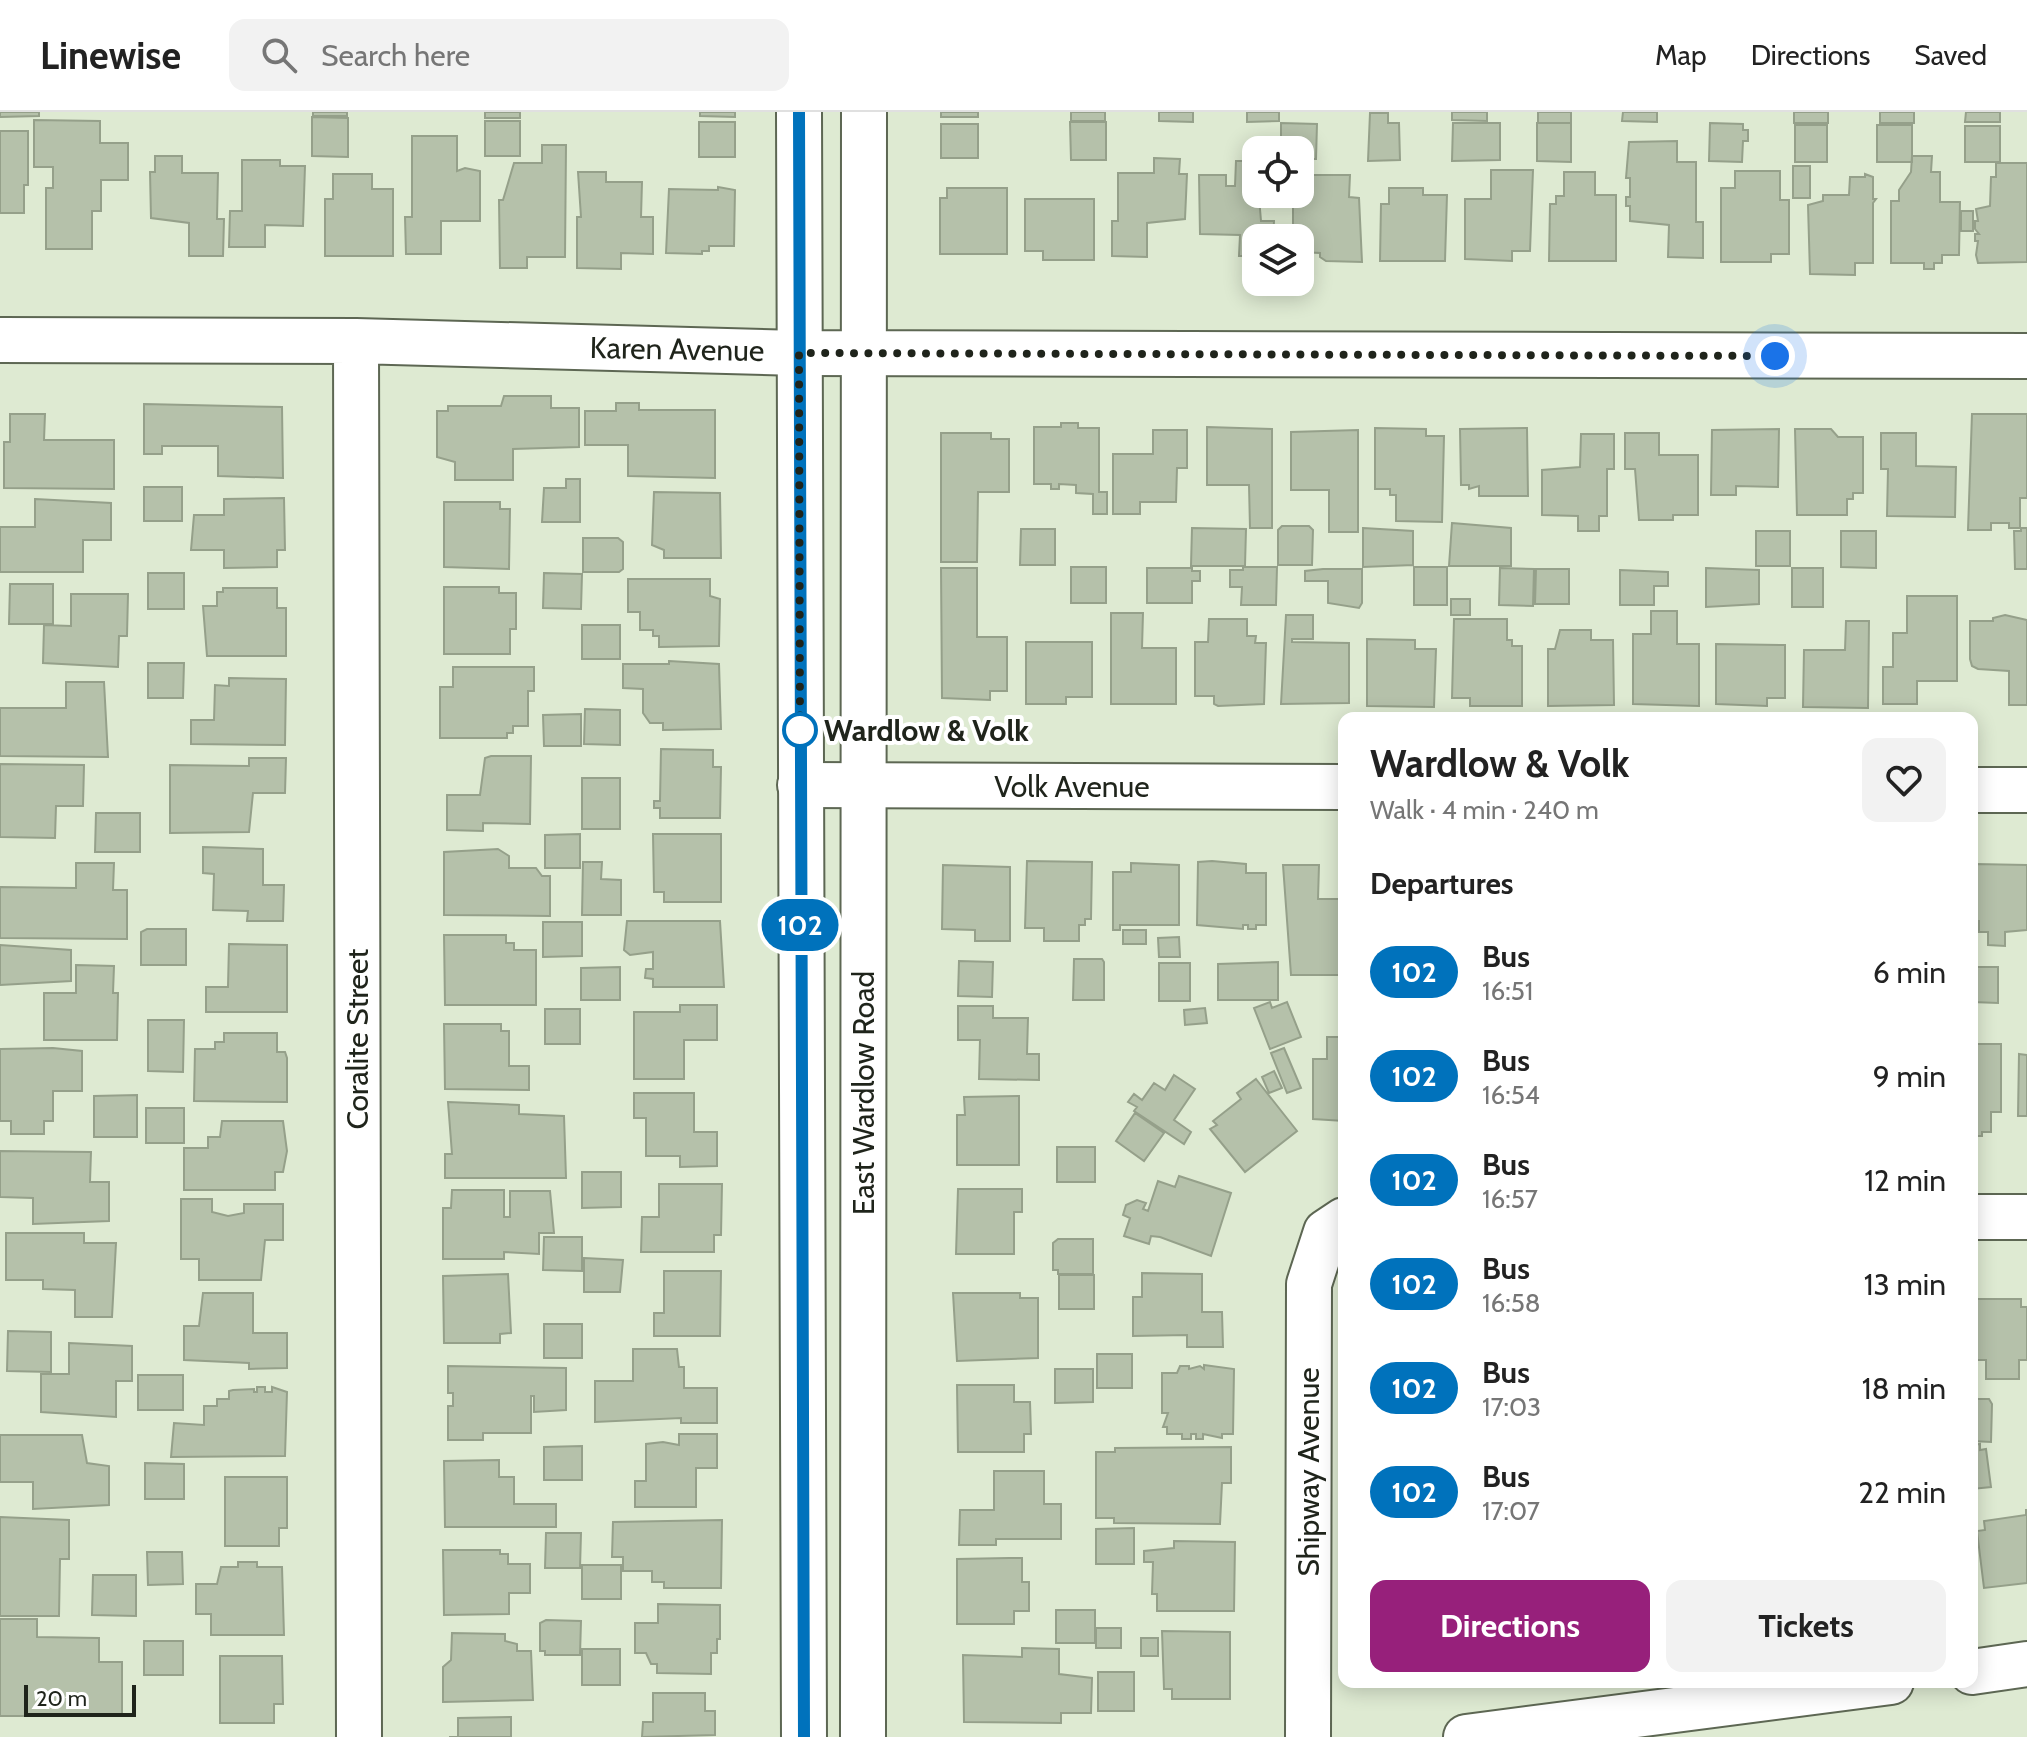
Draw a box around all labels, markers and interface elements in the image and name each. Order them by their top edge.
search box [229,19,789,91]
text: Linewise [40,32,181,79]
icon: search [257,33,301,77]
text: Search here [321,37,470,74]
text: Map [1655,38,1707,72]
text: Directions [1751,38,1870,72]
text: Saved [1914,38,1987,72]
map controls [1242,136,1314,296]
button: locate [1242,136,1314,208]
button: layers [1242,224,1314,296]
street label: Karen Avenue [589,329,765,369]
your location [1755,336,1795,376]
place label: Wardlow & Volk [824,712,1029,749]
marker: Wardlow & Volk [783,713,817,747]
button: heart [1862,738,1946,822]
text: Wardlow & Volk [1370,740,1629,787]
street label: Volk Avenue [994,768,1150,805]
text: Walk · 4 min · 240 m [1370,794,1599,826]
text: Departures [1370,865,1514,902]
line badge: 102 [754,899,846,951]
text: 102 [778,908,822,942]
text: Bus [1482,938,1530,975]
street label: Coralite Street [339,949,376,1129]
text: 6 min [1873,954,1946,991]
text: 102 [1392,955,1436,989]
street label: East Wardlow Road [845,971,882,1215]
text: 16:51 [1482,975,1533,1007]
text: Bus [1482,1042,1530,1079]
text: 9 min [1873,1058,1946,1095]
text: 102 [1392,1059,1436,1093]
text: 16:54 [1482,1079,1540,1111]
text: Bus [1482,1146,1530,1183]
text: 12 min [1864,1162,1946,1199]
text: 102 [1392,1163,1436,1197]
text: 16:57 [1482,1183,1538,1215]
text: Bus [1482,1250,1530,1287]
text: 13 min [1864,1266,1946,1303]
text: 102 [1392,1267,1436,1301]
text: 16:58 [1482,1287,1540,1319]
text: Bus [1482,1354,1530,1391]
street label: Shipway Avenue [1290,1368,1327,1576]
text: 18 min [1862,1370,1946,1407]
text: 102 [1392,1371,1436,1405]
text: 17:03 [1482,1391,1541,1423]
text: Bus [1482,1458,1530,1495]
text: 22 min [1858,1474,1946,1511]
text: 102 [1392,1475,1436,1509]
text: 17:07 [1482,1495,1540,1527]
button: Directions [1370,1580,1650,1672]
button: Tickets [1666,1580,1946,1672]
scale bar [24,1681,136,1717]
text: 20 m [36,1685,87,1712]

